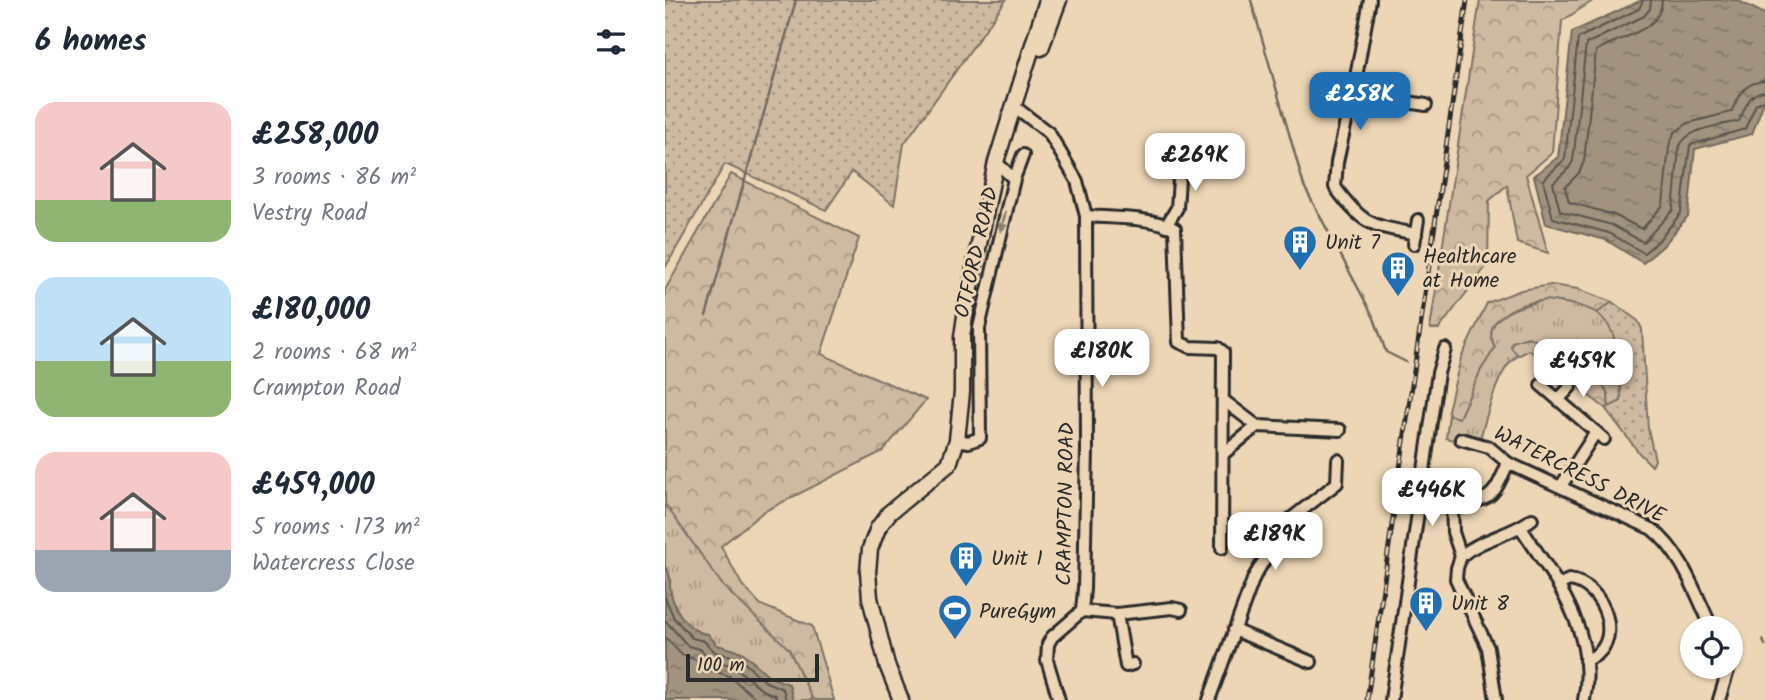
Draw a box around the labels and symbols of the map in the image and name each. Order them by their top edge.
pin: £258K [1311,72,1409,132]
pin: £269K [1146,134,1244,193]
street label: OTFORD ROAD [946,184,1009,321]
one-way arrow [997,211,1008,233]
building icon: Unit 7 [1281,223,1319,272]
place label: Unit 7 [1325,227,1381,260]
place label: Healthcare at Home [1423,241,1517,298]
building icon: Healthcare at Home [1379,249,1417,298]
pin: £180K [1053,330,1151,389]
pin: £459K [1534,340,1632,399]
street label: WATERCRESS DRIVE [1488,418,1671,533]
street label: CRAMPTON ROAD [1049,422,1084,586]
pin: £446K [1383,468,1481,528]
pin: £189K [1226,512,1324,572]
building icon: Unit 1 [947,539,985,588]
place label: Unit 1 [991,543,1043,576]
building icon: Unit 8 [1407,584,1445,633]
place label: Unit 8 [1451,588,1509,621]
sports icon: PureGym [936,592,974,641]
place label: PureGym [979,596,1056,629]
scale bar [686,651,819,683]

